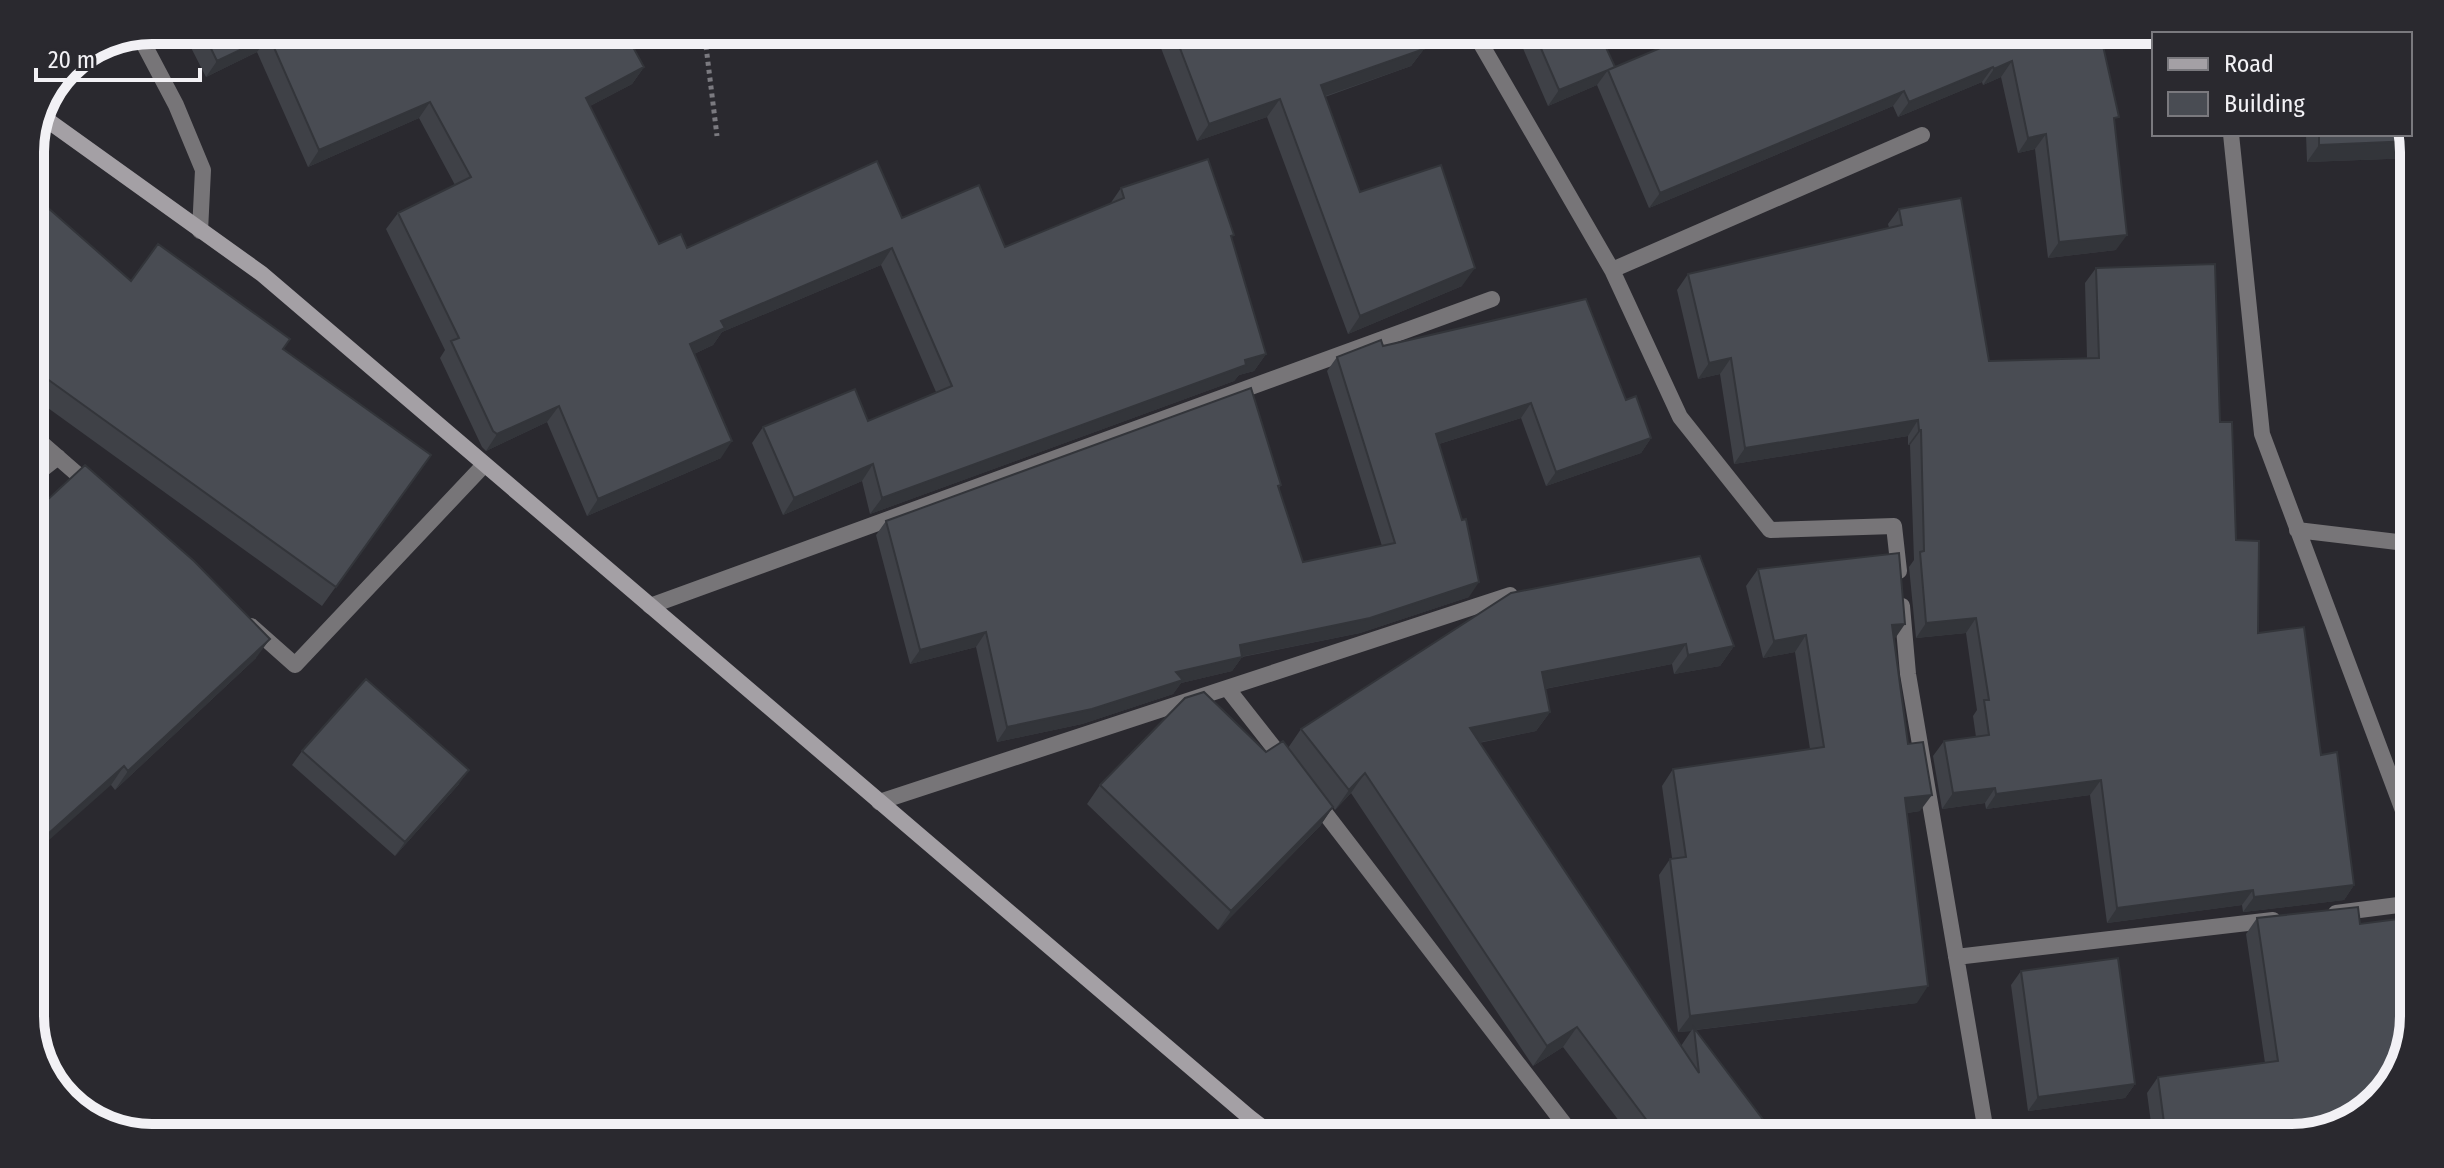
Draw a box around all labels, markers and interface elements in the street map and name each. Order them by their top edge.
scale bar [36,32,200,82]
legend [2152,32,2412,136]
text: 20 m [48,46,95,74]
text: Road [2224,50,2274,78]
text: Building [2224,90,2306,118]

